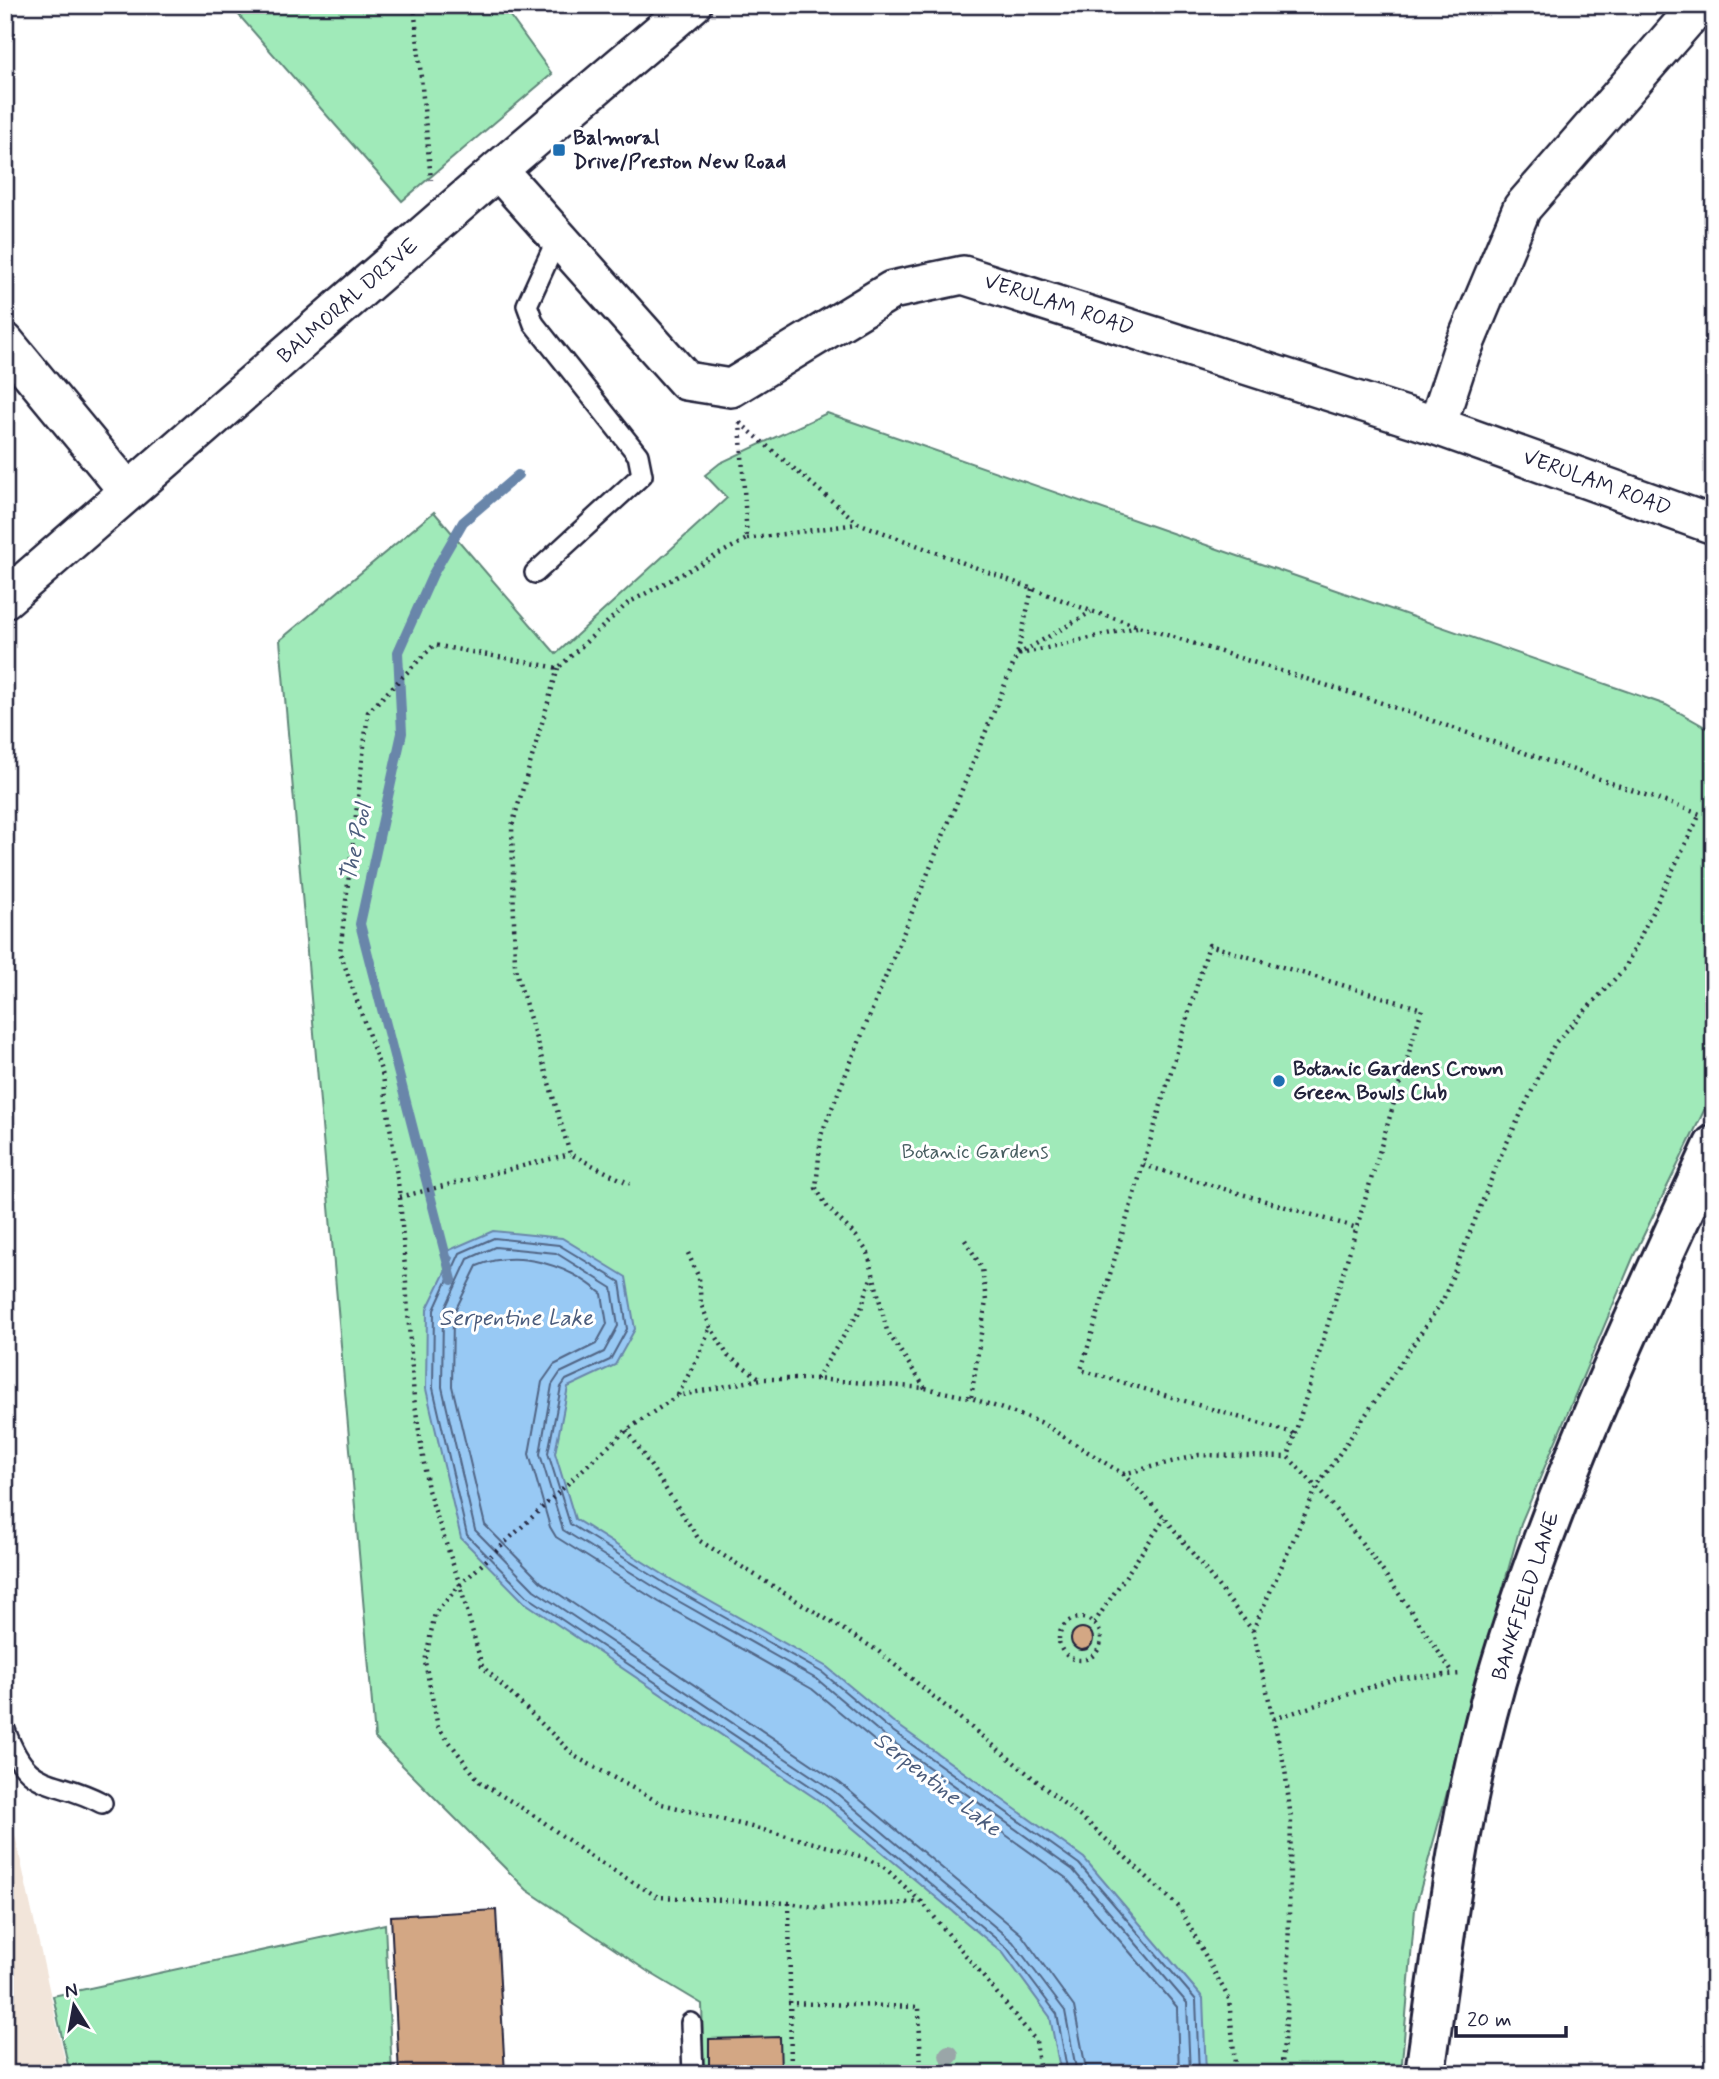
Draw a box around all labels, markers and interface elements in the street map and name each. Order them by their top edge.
place label: Balmoral Drive/Preston New Road [573,124,786,176]
marker: Balmoral Drive/Preston New Road [551,142,567,158]
street label: BALMORAL DRIVE [272,232,424,370]
street label: VERULAM ROAD [981,268,1137,342]
street label: VERULAM ROAD [1519,443,1675,523]
water label: The Pool [334,800,380,885]
place label: Botanic Gardens Crown Green Bowls Club [1293,1055,1504,1107]
marker: Botanic Gardens Crown Green Bowls Club [1271,1073,1287,1089]
park label: Botanic Gardens [901,1138,1049,1166]
water label: Serpentine Lake [439,1304,593,1334]
street label: BANKFIELD LANE [1485,1508,1567,1684]
water label: Serpentine Lake [867,1726,1007,1844]
north arrow [38,1970,108,2040]
text: N [62,1977,80,2004]
scale bar [1456,1995,1567,2039]
text: 20 m [1467,2006,1512,2034]

